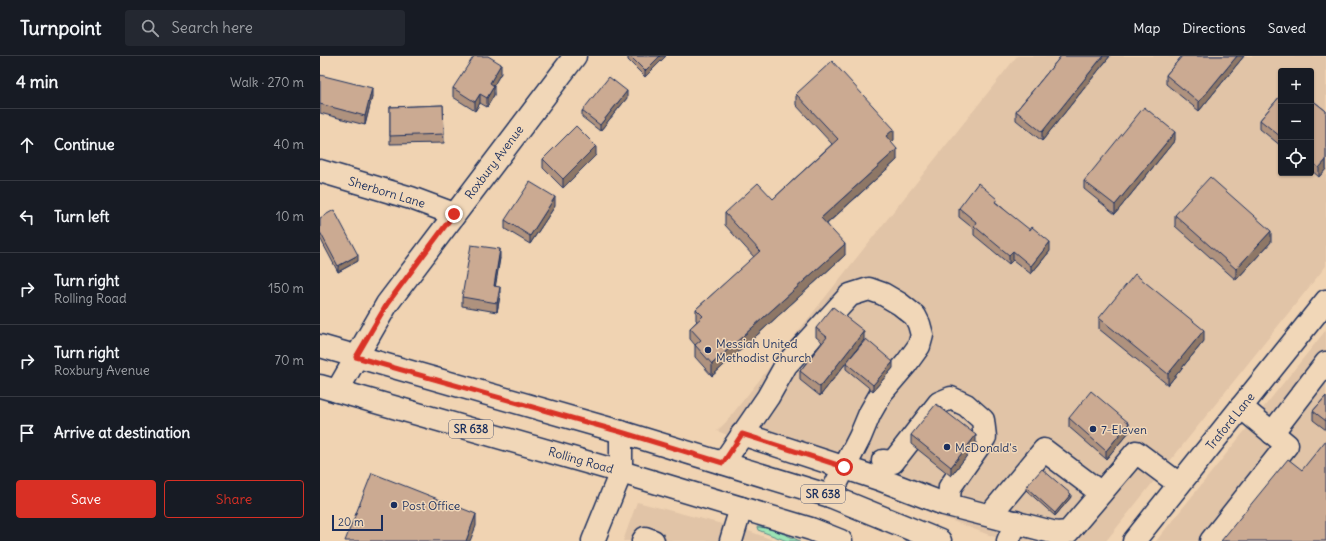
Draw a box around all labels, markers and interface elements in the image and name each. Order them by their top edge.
search box [125,10,405,46]
text: Turnpoint [20,16,101,40]
icon: search [139,17,161,39]
text: Search here [171,18,253,37]
text: Map [1133,19,1160,37]
text: Directions [1182,19,1246,37]
text: Saved [1268,19,1306,37]
map controls [1278,68,1314,176]
button: + [1278,68,1314,104]
text: 4 min [16,71,58,93]
text: Walk · 270 m [230,74,304,91]
button: − [1278,104,1314,140]
street label: Roxbury Avenue [461,122,527,202]
icon: ahead [16,134,38,156]
text: Continue [54,135,115,154]
text: 40 m [273,136,304,153]
button: locate [1278,140,1314,176]
street label: Sherborn Lane [347,173,427,211]
route end [445,205,463,223]
icon: left [16,206,38,228]
text: Turn left [54,207,109,226]
text: 10 m [276,208,304,225]
text: Turn right [54,271,119,290]
icon: right [16,278,38,300]
text: 150 m [268,280,304,297]
text: Rolling Road [54,290,127,307]
place label: Messiah United Methodist Church [716,336,812,365]
text: Turn right [54,343,119,362]
marker: Messiah United Methodist Church [703,345,713,355]
icon: right [16,350,38,372]
text: 70 m [275,352,304,369]
text: Roxbury Avenue [54,362,150,379]
street label: Traford Lane [1202,389,1258,453]
road number: SR 638 [449,420,493,438]
icon: arrive [16,422,38,444]
place label: 7-Eleven [1101,422,1147,437]
text: Arrive at destination [54,423,190,442]
marker: 7-Eleven [1088,424,1098,434]
place label: McDonald's [955,440,1017,455]
marker: McDonald's [942,442,952,452]
street label: Rolling Road [547,444,615,476]
route start [835,458,853,476]
button: Save [16,480,156,518]
button: Share [164,480,304,518]
road number: SR 638 [801,485,845,503]
place label: Post Office [402,498,460,513]
marker: Post Office [389,500,399,510]
scale bar [332,513,383,532]
text: 20 m [338,515,364,529]

